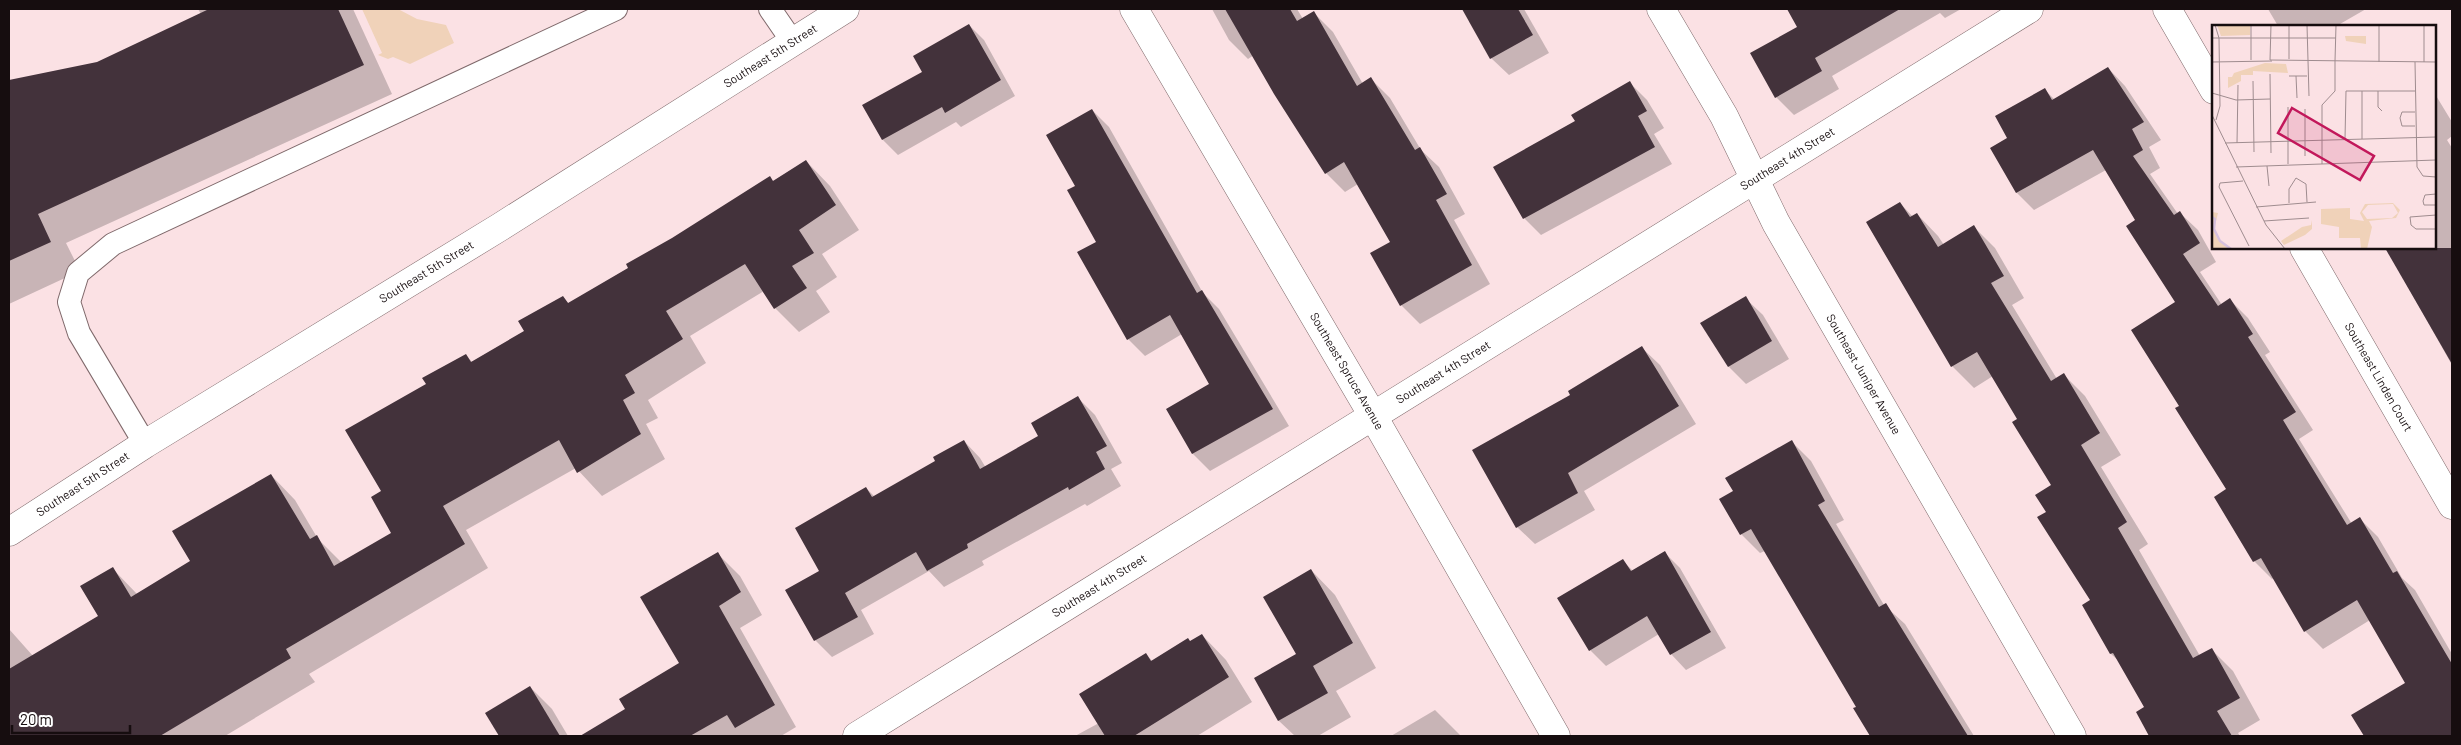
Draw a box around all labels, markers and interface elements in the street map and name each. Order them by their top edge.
street label: Southeast 5th Street [721,20,819,90]
inset map [2212,25,2436,249]
street label: Southeast 4th Street [1737,123,1837,192]
street label: Southeast 5th Street [376,237,476,305]
street label: Southeast Spruce Avenue [1308,310,1387,432]
street label: Southeast Juniper Avenue [1824,311,1904,437]
street label: Southeast Linden Court [2342,320,2416,433]
street label: Southeast 4th Street [1393,337,1493,406]
street label: Southeast 5th Street [33,448,131,519]
street label: Southeast 4th Street [1049,550,1148,619]
scale bar [12,702,130,734]
text: 20 m [20,710,52,728]

